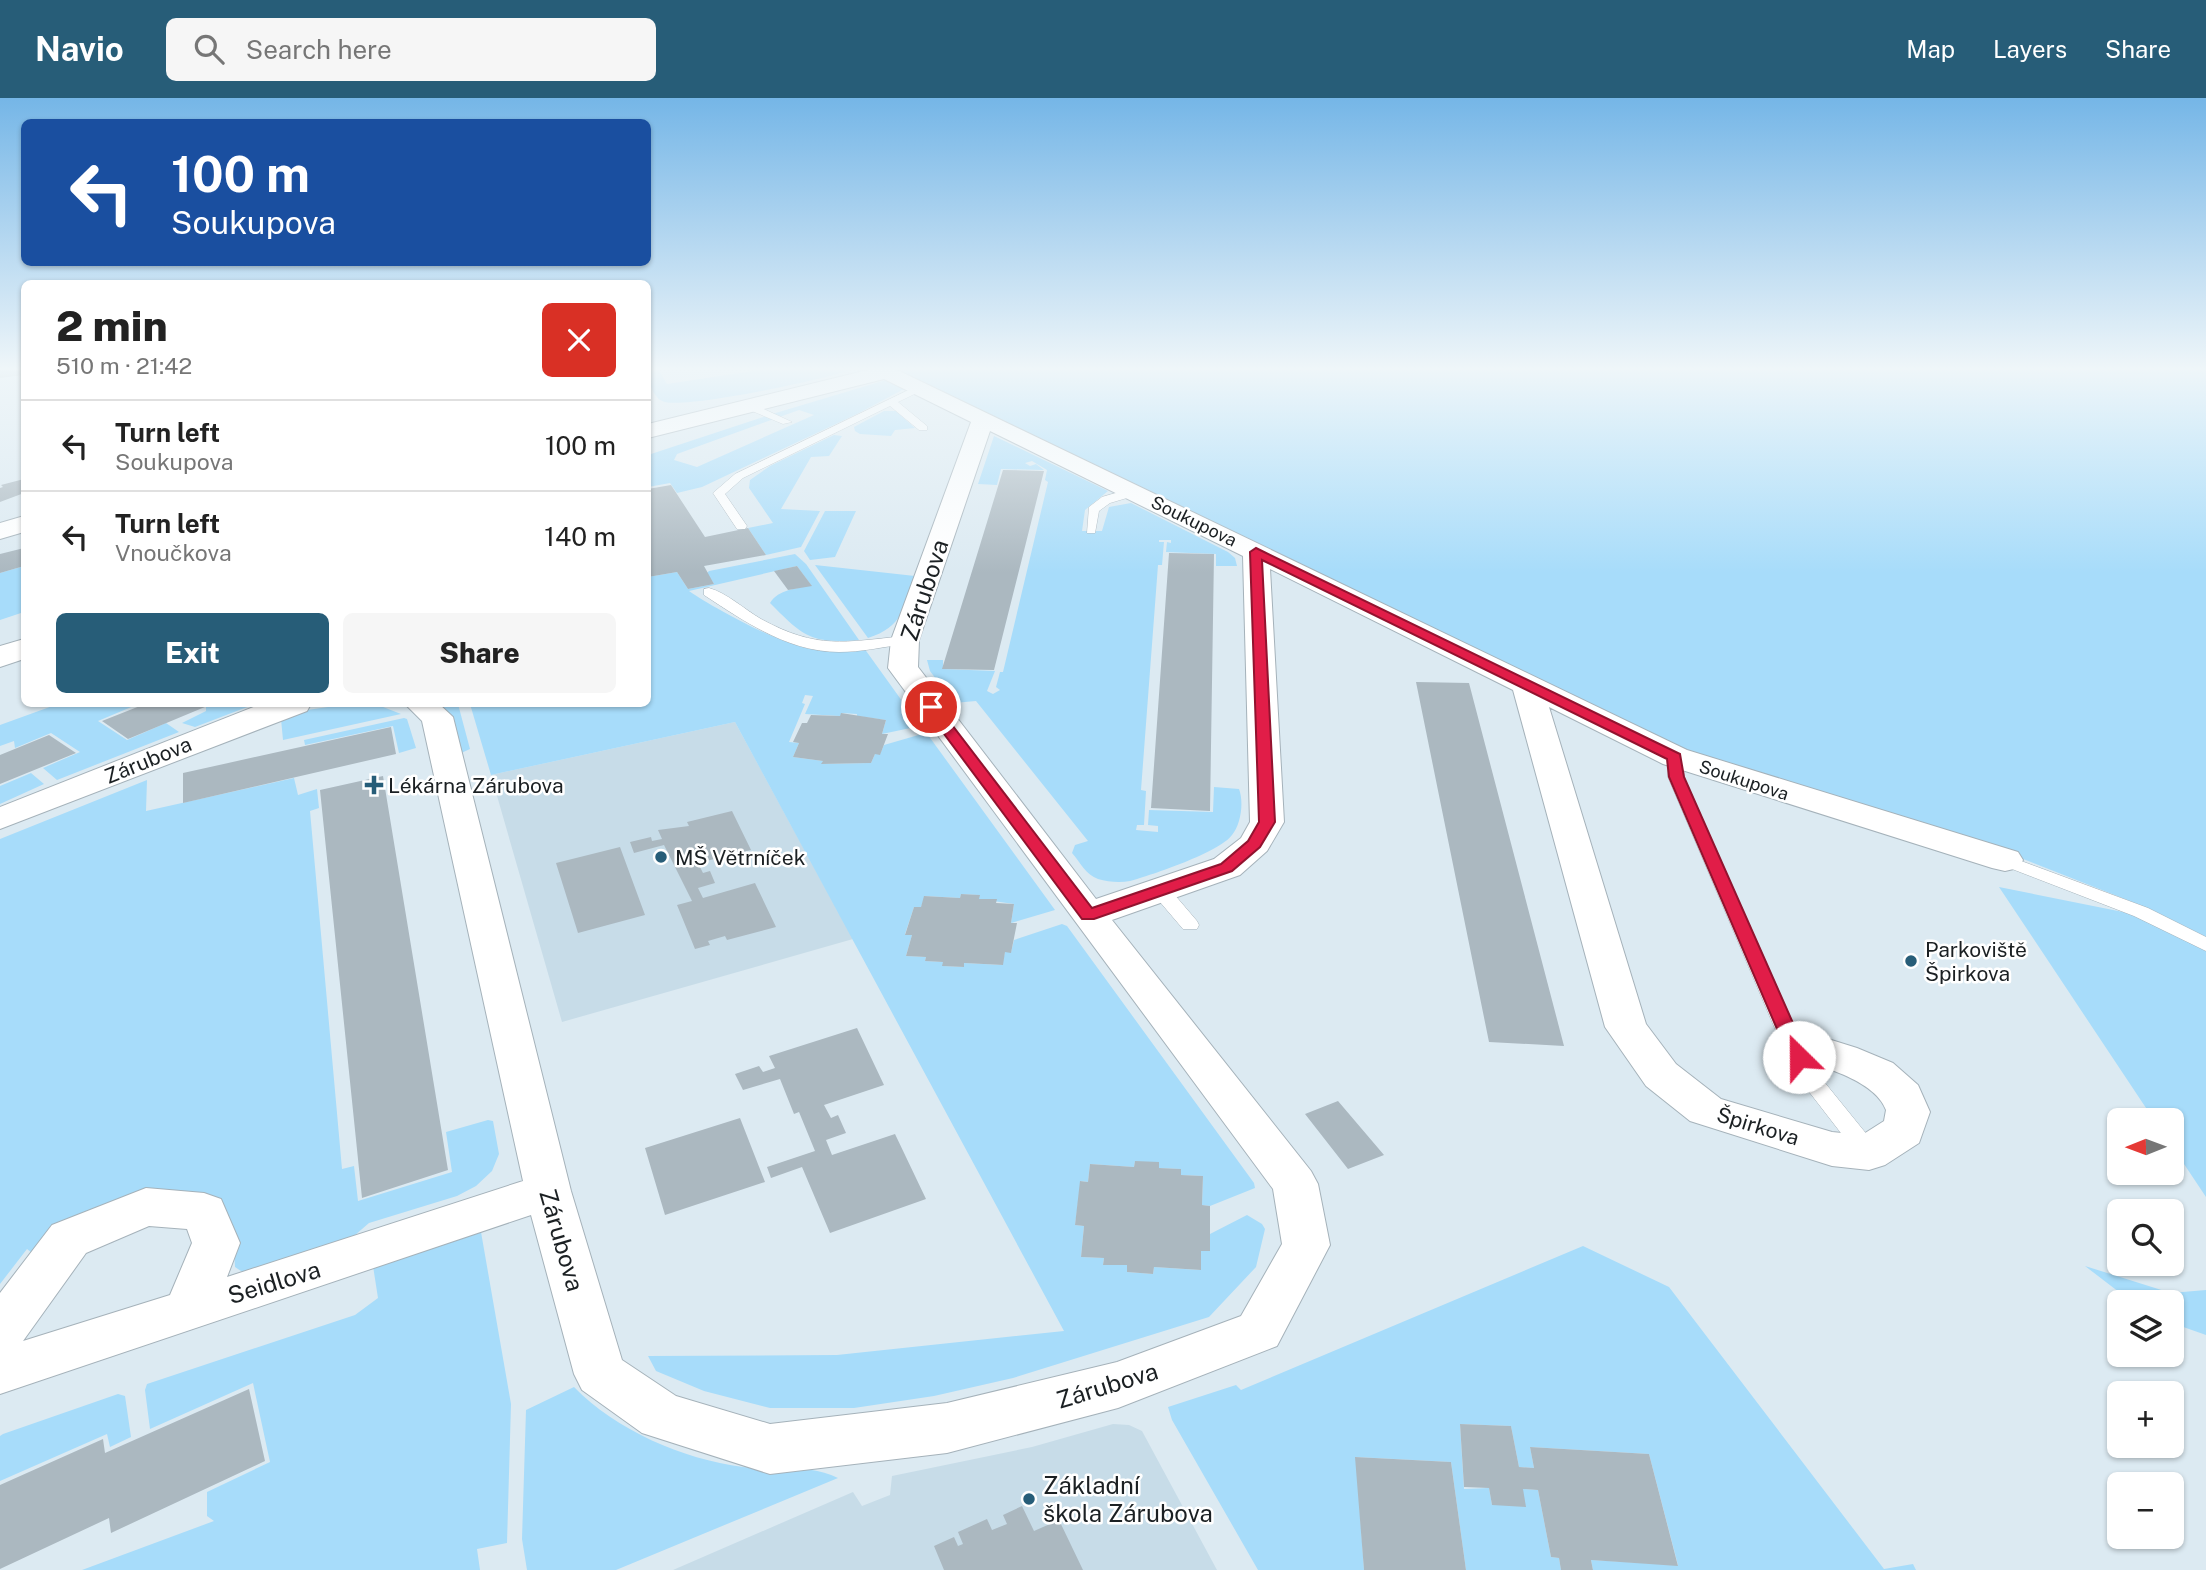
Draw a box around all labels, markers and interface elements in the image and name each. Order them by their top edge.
search box [166,18,656,81]
text: Navio [35,30,124,68]
icon: search [190,30,228,68]
text: Search here [246,34,392,65]
text: Map [1906,35,1955,63]
text: Layers [1993,35,2067,63]
text: Share [2105,35,2171,63]
text: 100 m [171,145,310,203]
icon: left [56,147,147,238]
text: Soukupova [171,204,336,241]
text: 2 min [56,301,168,350]
button: close [542,303,616,377]
text: 510 m · 21:42 [56,352,192,379]
text: Turn left [115,417,220,448]
icon: left [56,427,94,465]
text: 100 m [545,430,616,461]
text: Soukupova [115,448,234,475]
street label: Soukupova [1148,491,1240,551]
text: Turn left [115,508,220,539]
icon: left [56,518,94,556]
text: 140 m [544,521,616,552]
street label: Zárubova [894,536,954,644]
text: Vnoučkova [115,539,232,566]
button: Exit [56,613,329,693]
button: Share [343,613,616,693]
pin [901,677,961,737]
icon: arrive [912,688,950,726]
street label: Zárubova [101,731,195,789]
street label: Soukupova [1697,756,1791,804]
place label: Lékárna Zárubova [388,773,564,798]
marker: Lékárna Zárubova [366,777,382,793]
place label: MŠ Větrníček [675,845,806,870]
marker: MŠ Větrníček [653,849,669,865]
place label: Parkoviště Špirkova [1925,937,2027,986]
marker: Parkoviště Špirkova [1903,953,1919,969]
position arrow [1762,1020,1836,1094]
street label: Špirkova [1714,1102,1802,1150]
north arrow [2107,1108,2184,1185]
map controls [2107,1108,2184,1549]
street label: Zárubova [534,1186,590,1294]
button: search [2107,1199,2184,1276]
street label: Seidlova [224,1255,324,1309]
button: layers [2107,1290,2184,1367]
street label: Zárubova [1053,1356,1161,1414]
button: + [2107,1381,2184,1458]
place label: Základní škola Zárubova [1043,1471,1213,1527]
button: − [2107,1472,2184,1549]
marker: Základní škola Zárubova [1021,1491,1037,1507]

